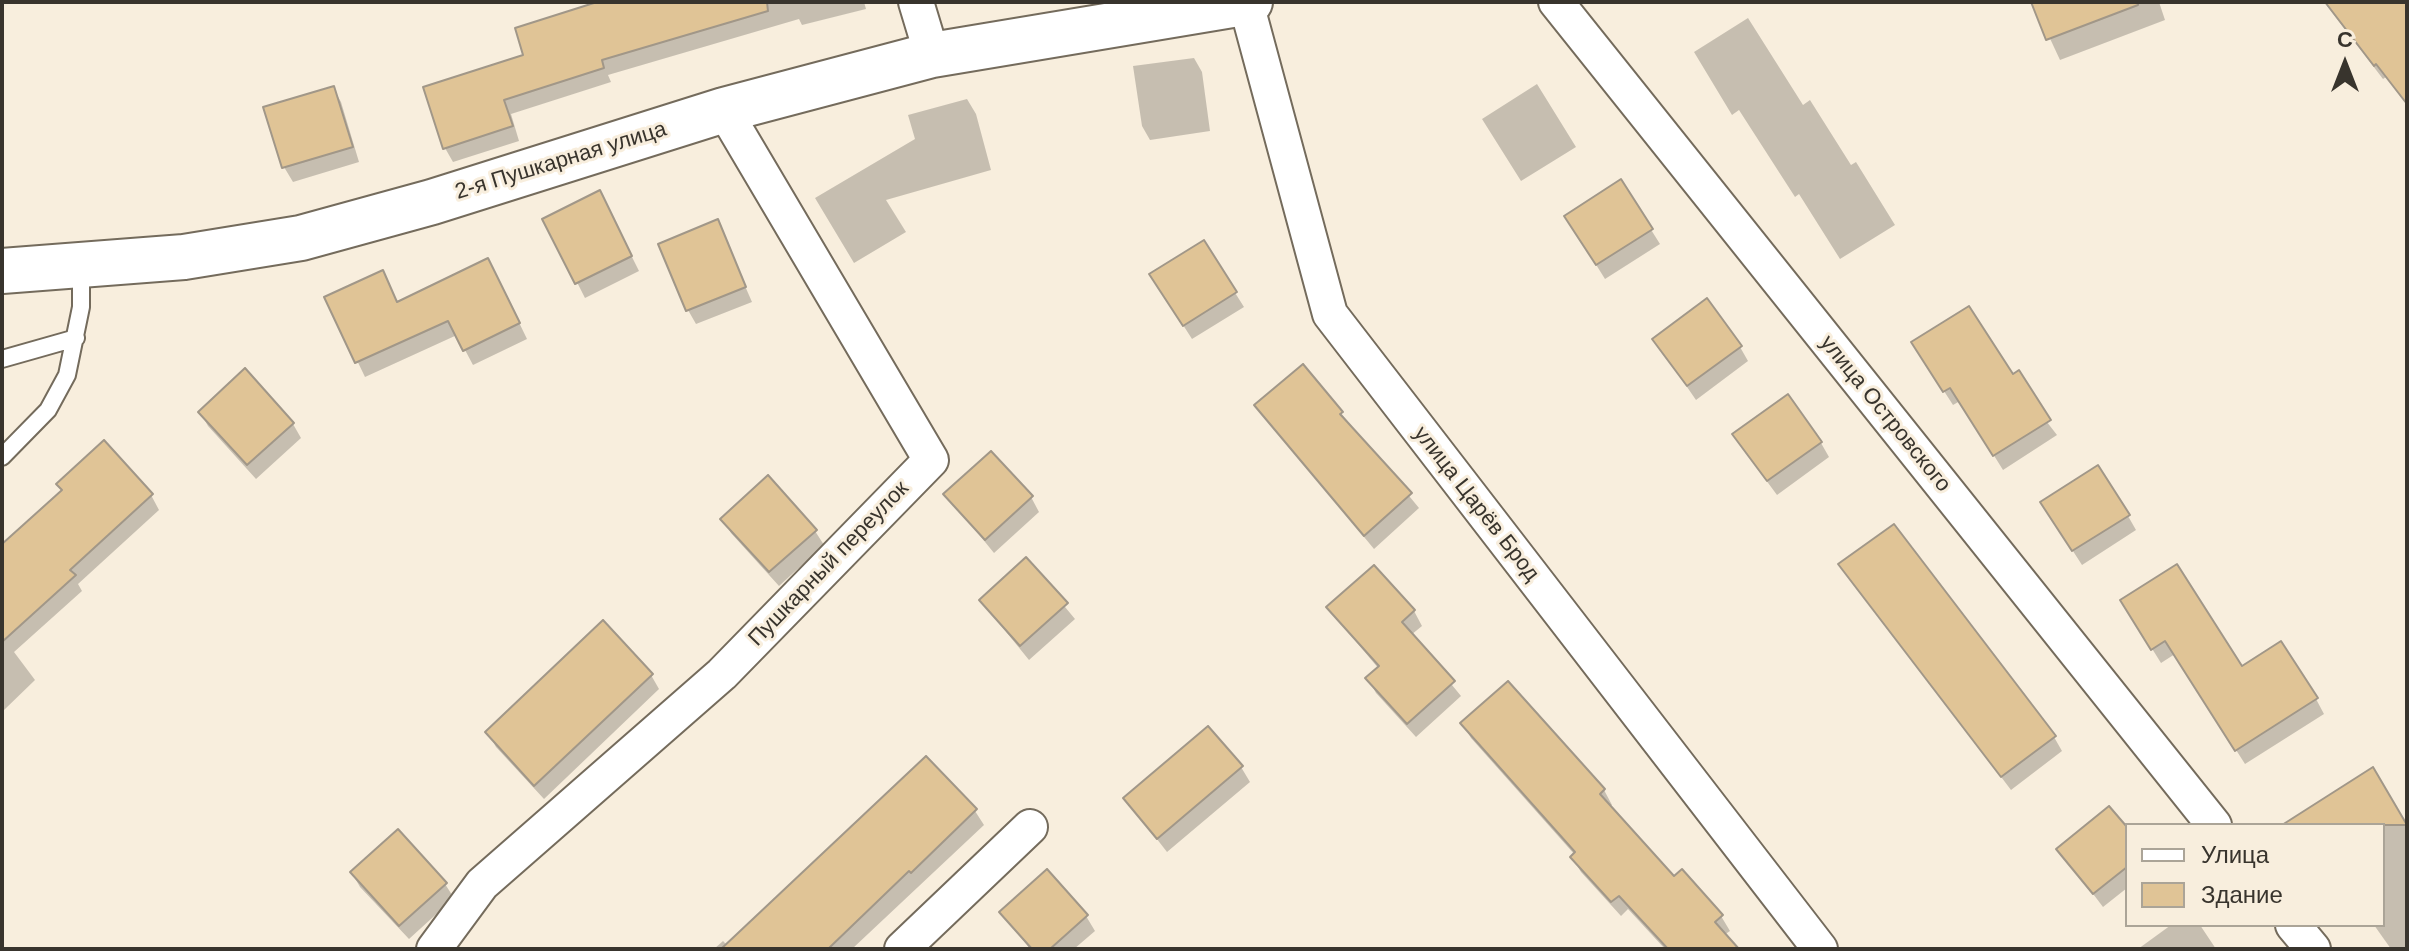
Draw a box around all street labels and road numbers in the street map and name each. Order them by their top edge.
street label: 2-я Пушкарная улица [452,116,670,206]
street label: улица Островского [1814,330,1956,498]
street label: улица Царёв Брод [1407,421,1545,587]
street label: Пушкарный переулок [743,476,915,652]

